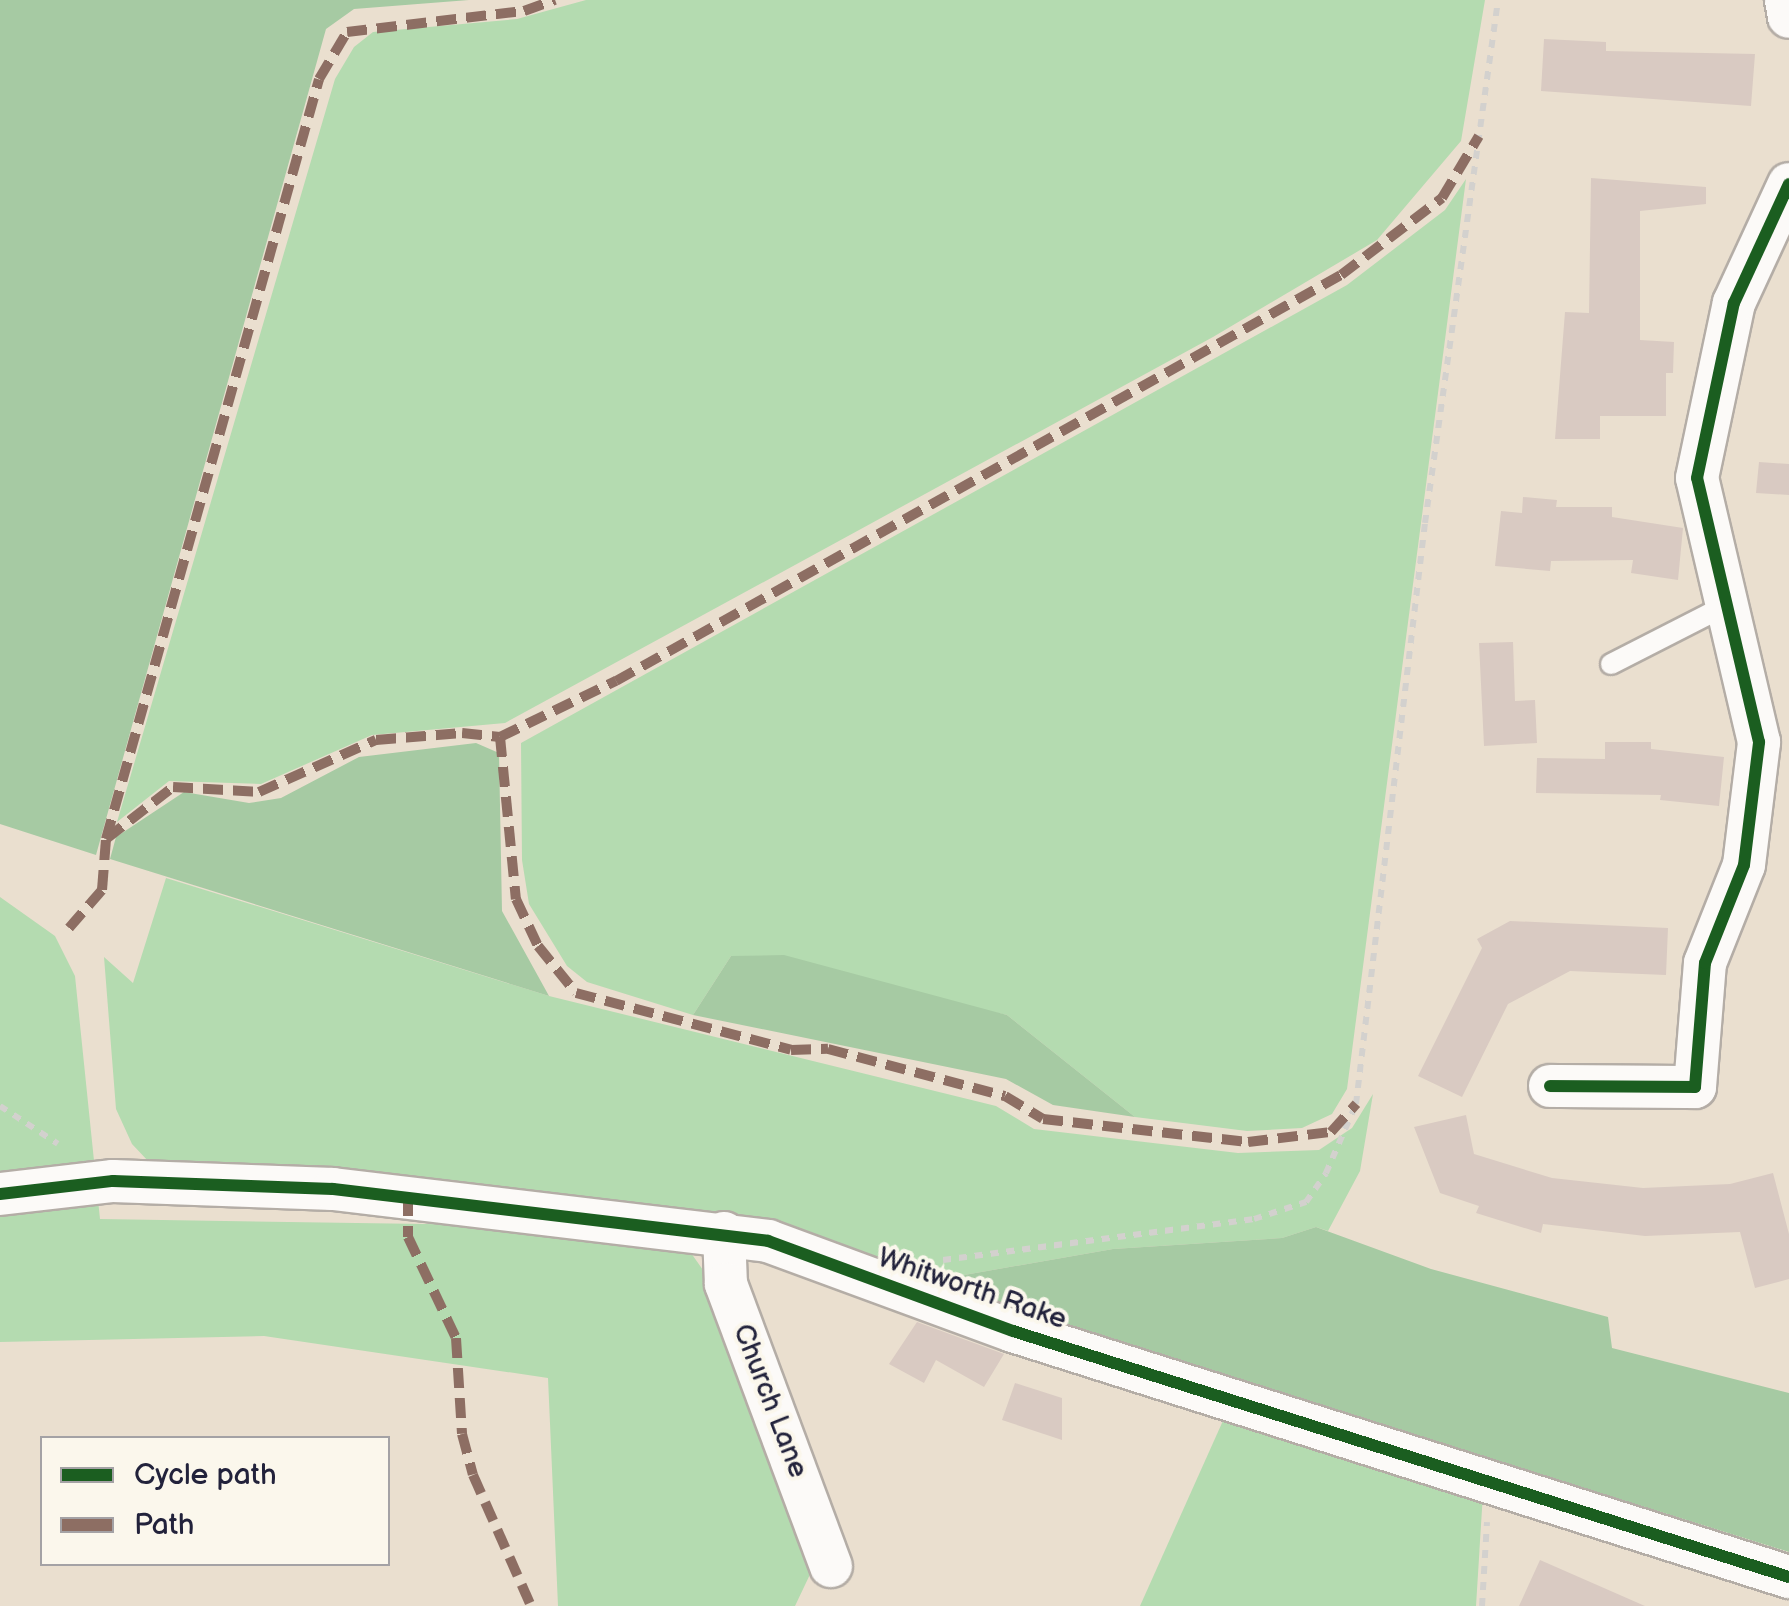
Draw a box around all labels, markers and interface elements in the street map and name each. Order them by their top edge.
street label: Whitworth Rake [873,1241,1071,1337]
street label: Church Lane [725,1319,815,1483]
legend [40,1436,390,1566]
text: Cycle path [134,1457,277,1493]
text: Path [134,1507,194,1543]

